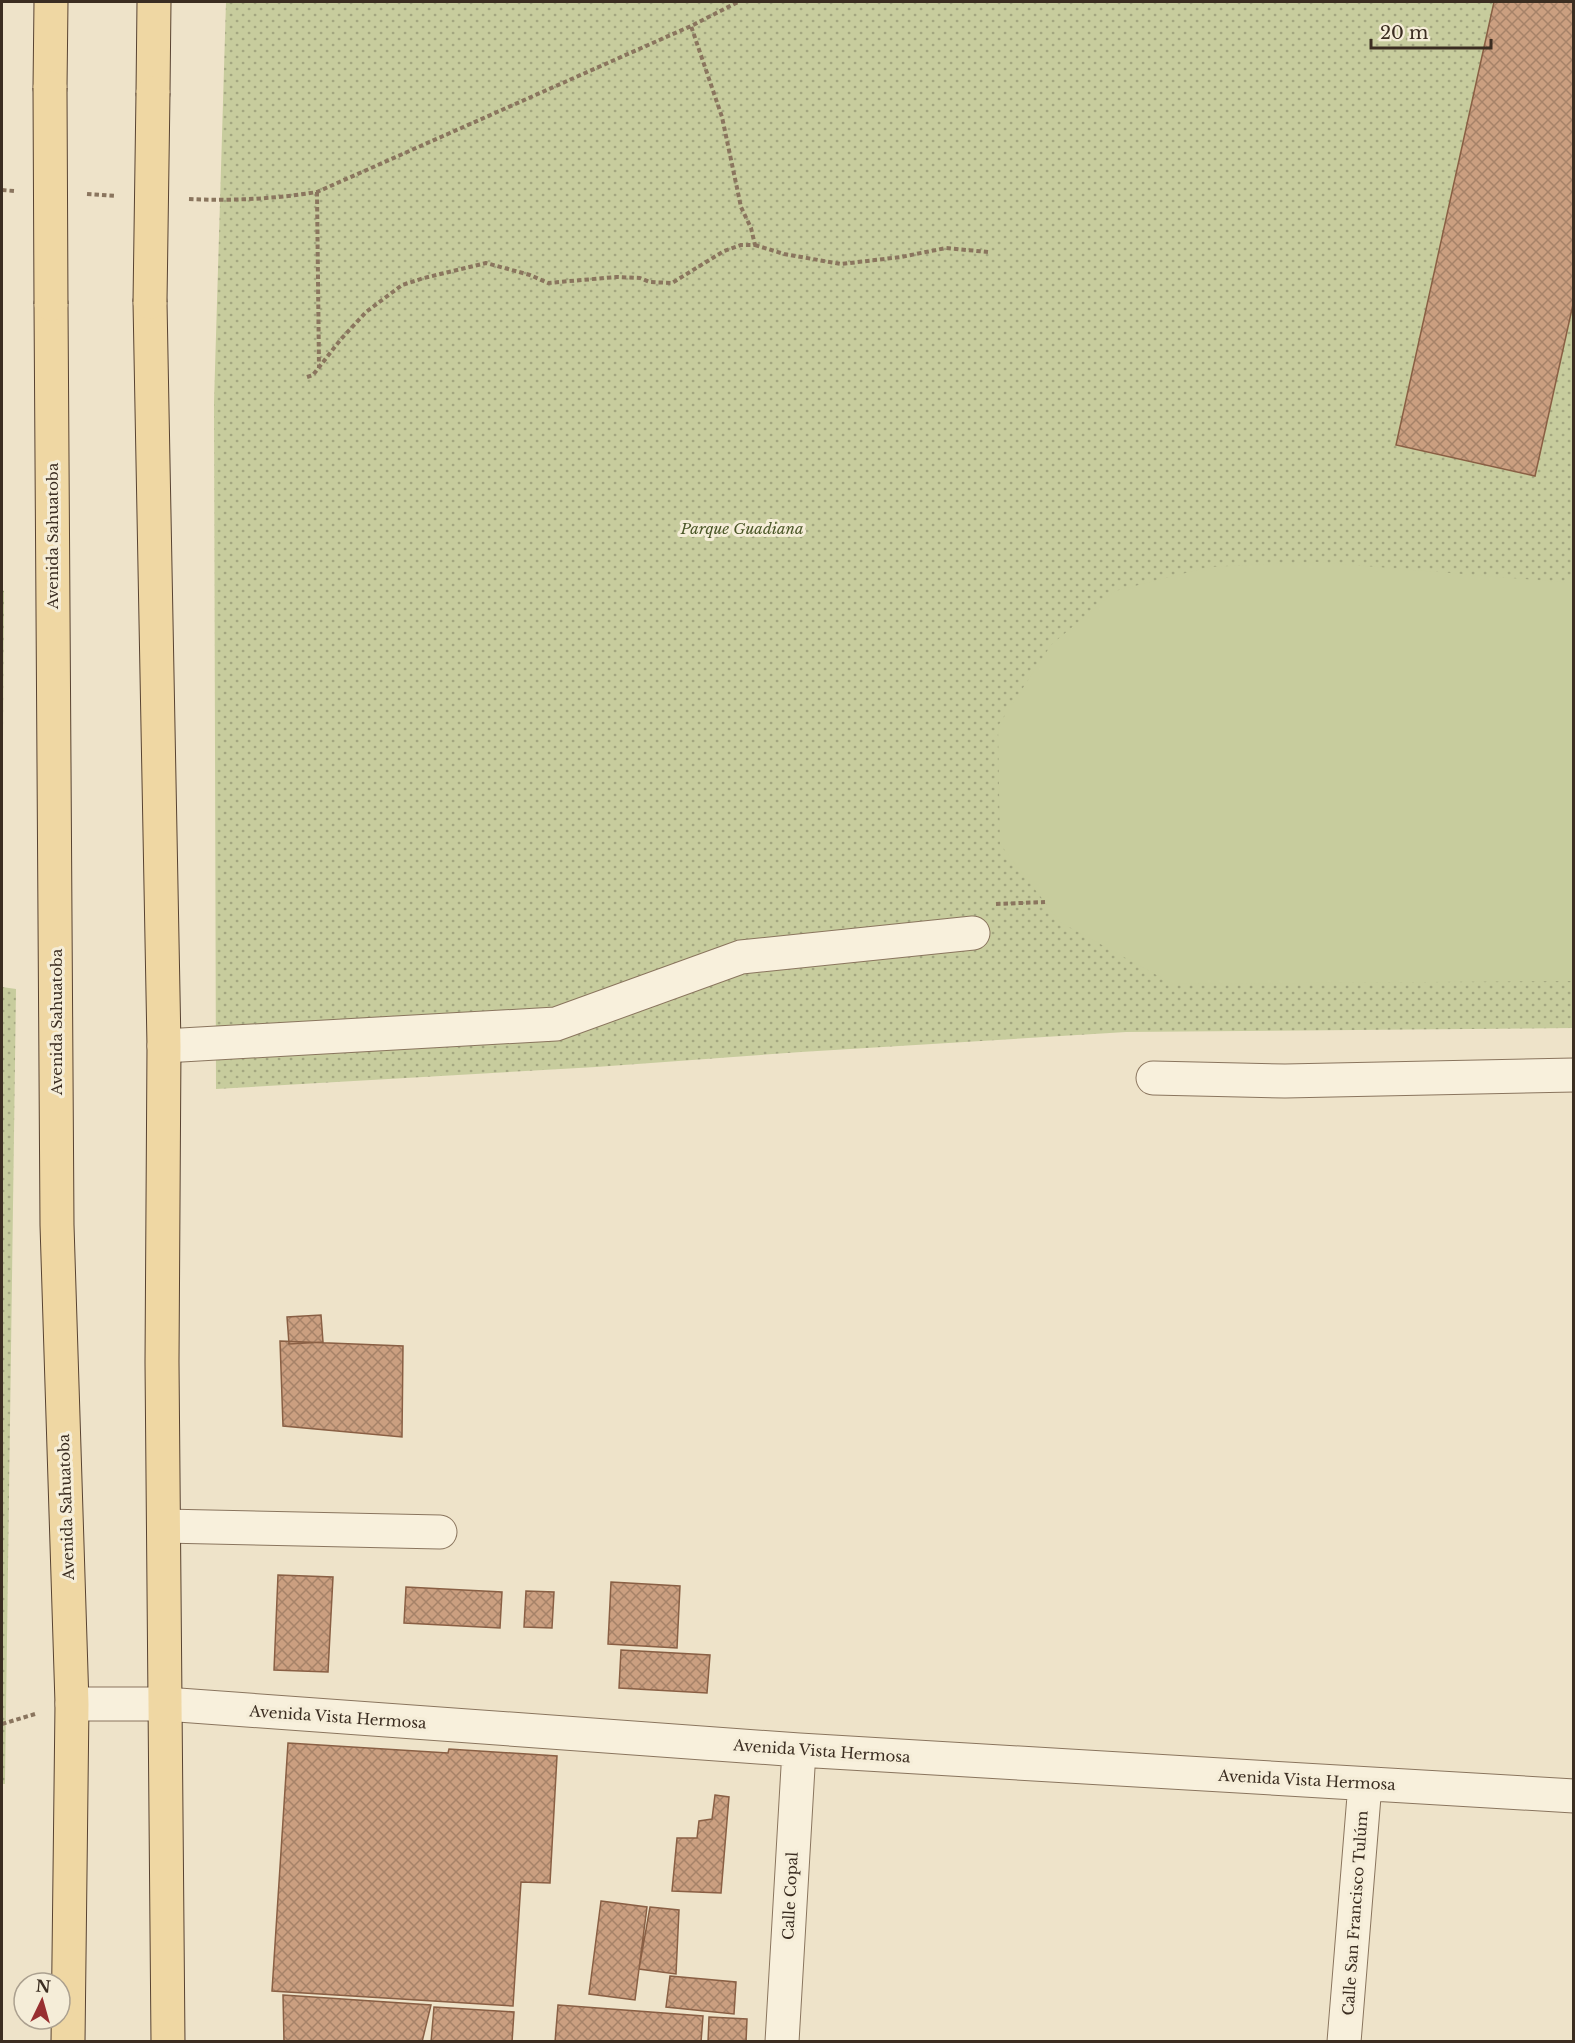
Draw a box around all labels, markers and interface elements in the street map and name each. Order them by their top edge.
scale bar [1371,12,1491,50]
text: 20 m [1380,22,1428,44]
street label: Avenida Sahuatoba [43,462,62,610]
park label: Parque Guadiana [679,519,804,538]
street label: Avenida Sahuatoba [47,948,66,1096]
street label: Avenida Sahuatoba [54,1433,78,1582]
street label: Avenida Vista Hermosa [248,1701,428,1733]
street label: Avenida Vista Hermosa [732,1735,912,1767]
street label: Avenida Vista Hermosa [1217,1766,1397,1794]
street label: Calle San Francisco Tulúm [1338,1810,1372,2016]
street label: Calle Copal [778,1851,802,1941]
north arrow [12,1971,72,2031]
text: N [35,1975,52,1997]

